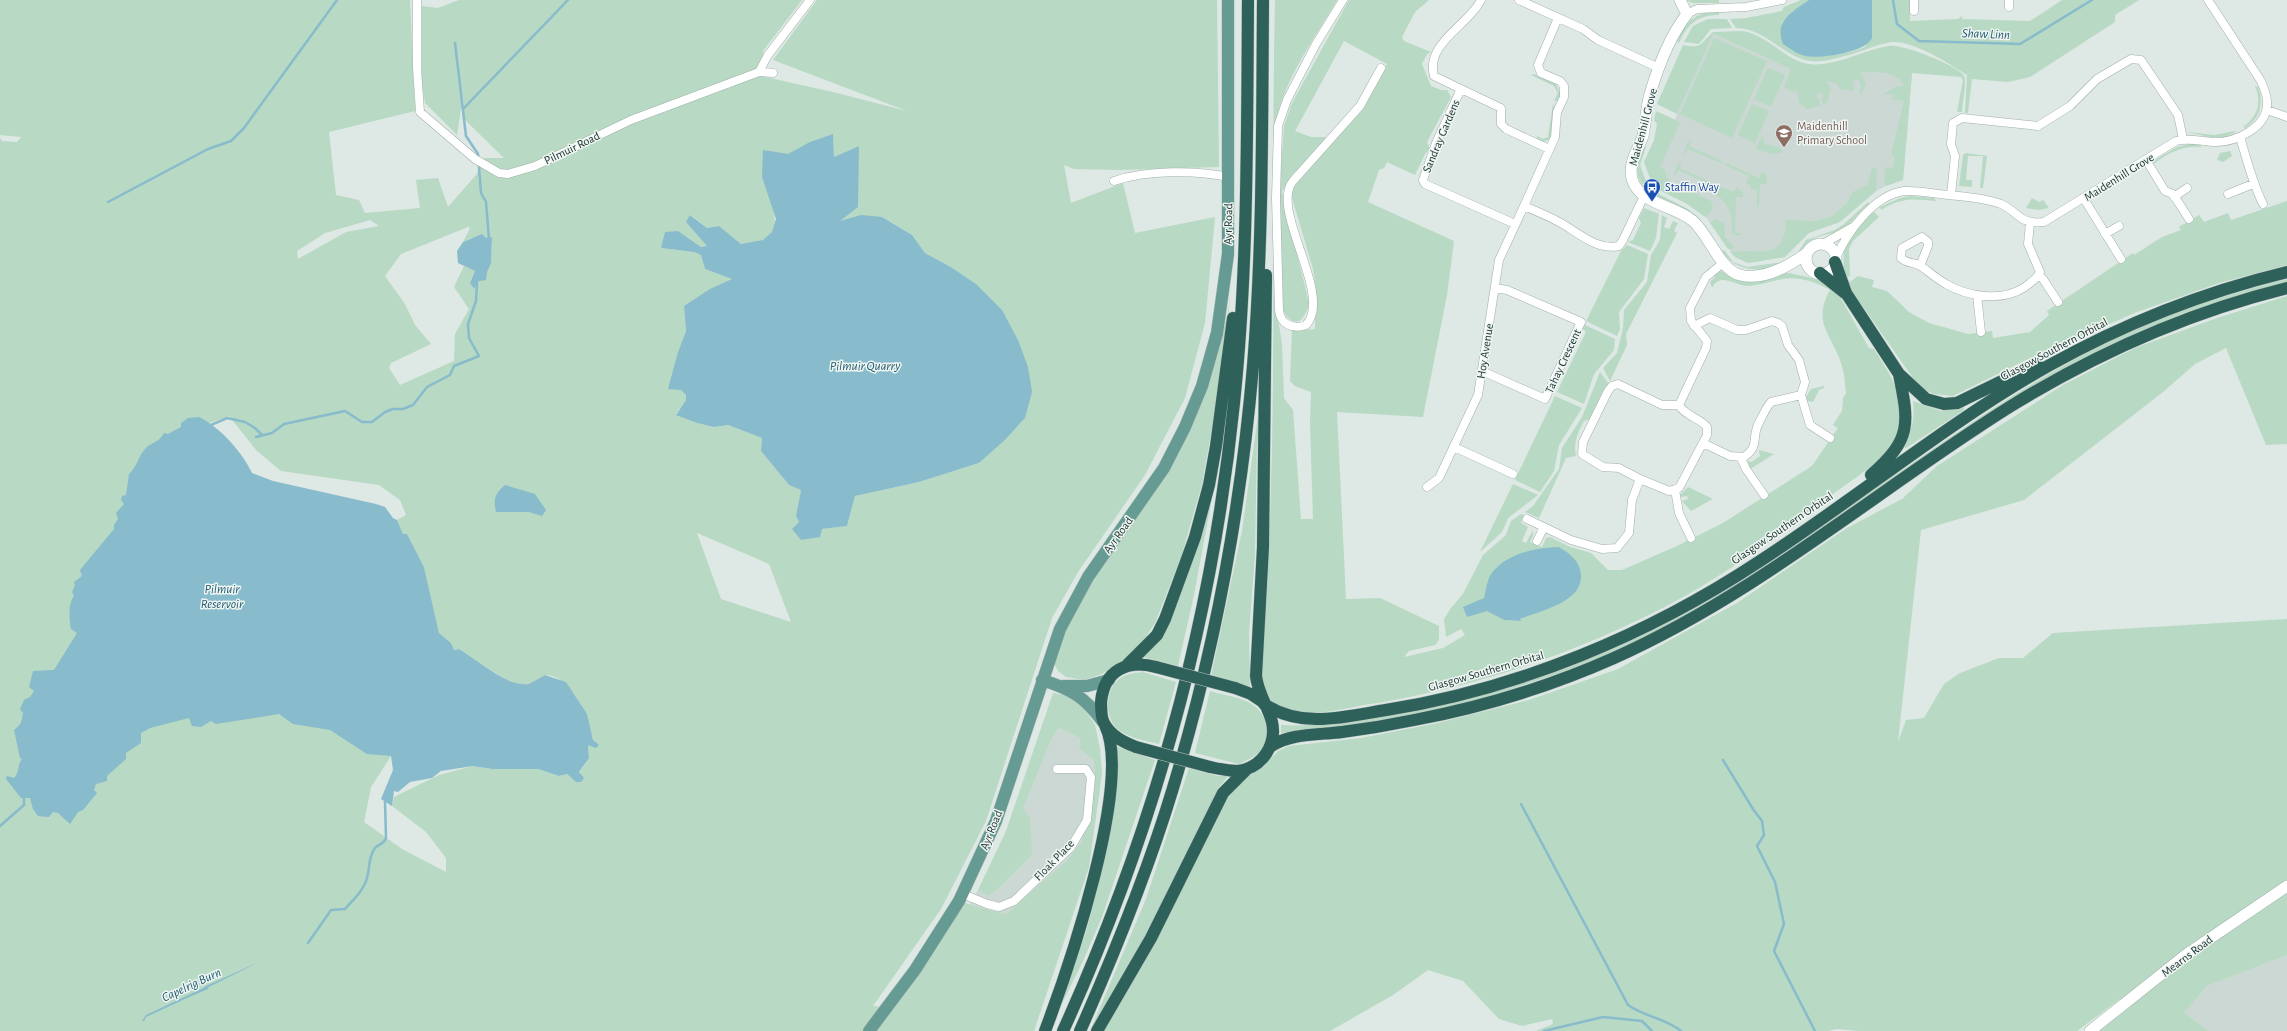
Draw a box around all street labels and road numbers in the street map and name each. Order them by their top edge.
street label: Maidenhill Grove [1627,87,1659,167]
street label: Sandray Gardens [1420,98,1463,175]
street label: Pilmuir Road [542,129,602,167]
street label: Maidenhill Grove [2082,151,2156,203]
street label: Ayr Road [1222,203,1235,245]
street label: Glasgow Southern Orbital [1998,316,2110,382]
street label: Hoy Avenue [1475,323,1496,380]
street label: Tahay Crescent [1543,327,1584,395]
street label: Glasgow Southern Orbital [1729,490,1835,566]
street label: Ayr Road [1101,515,1136,556]
street label: Glasgow Southern Orbital [1427,649,1545,693]
street label: Ayr Road [978,808,1005,852]
street label: Floak Place [1032,837,1076,883]
street label: Mearns Road [2159,933,2215,979]

